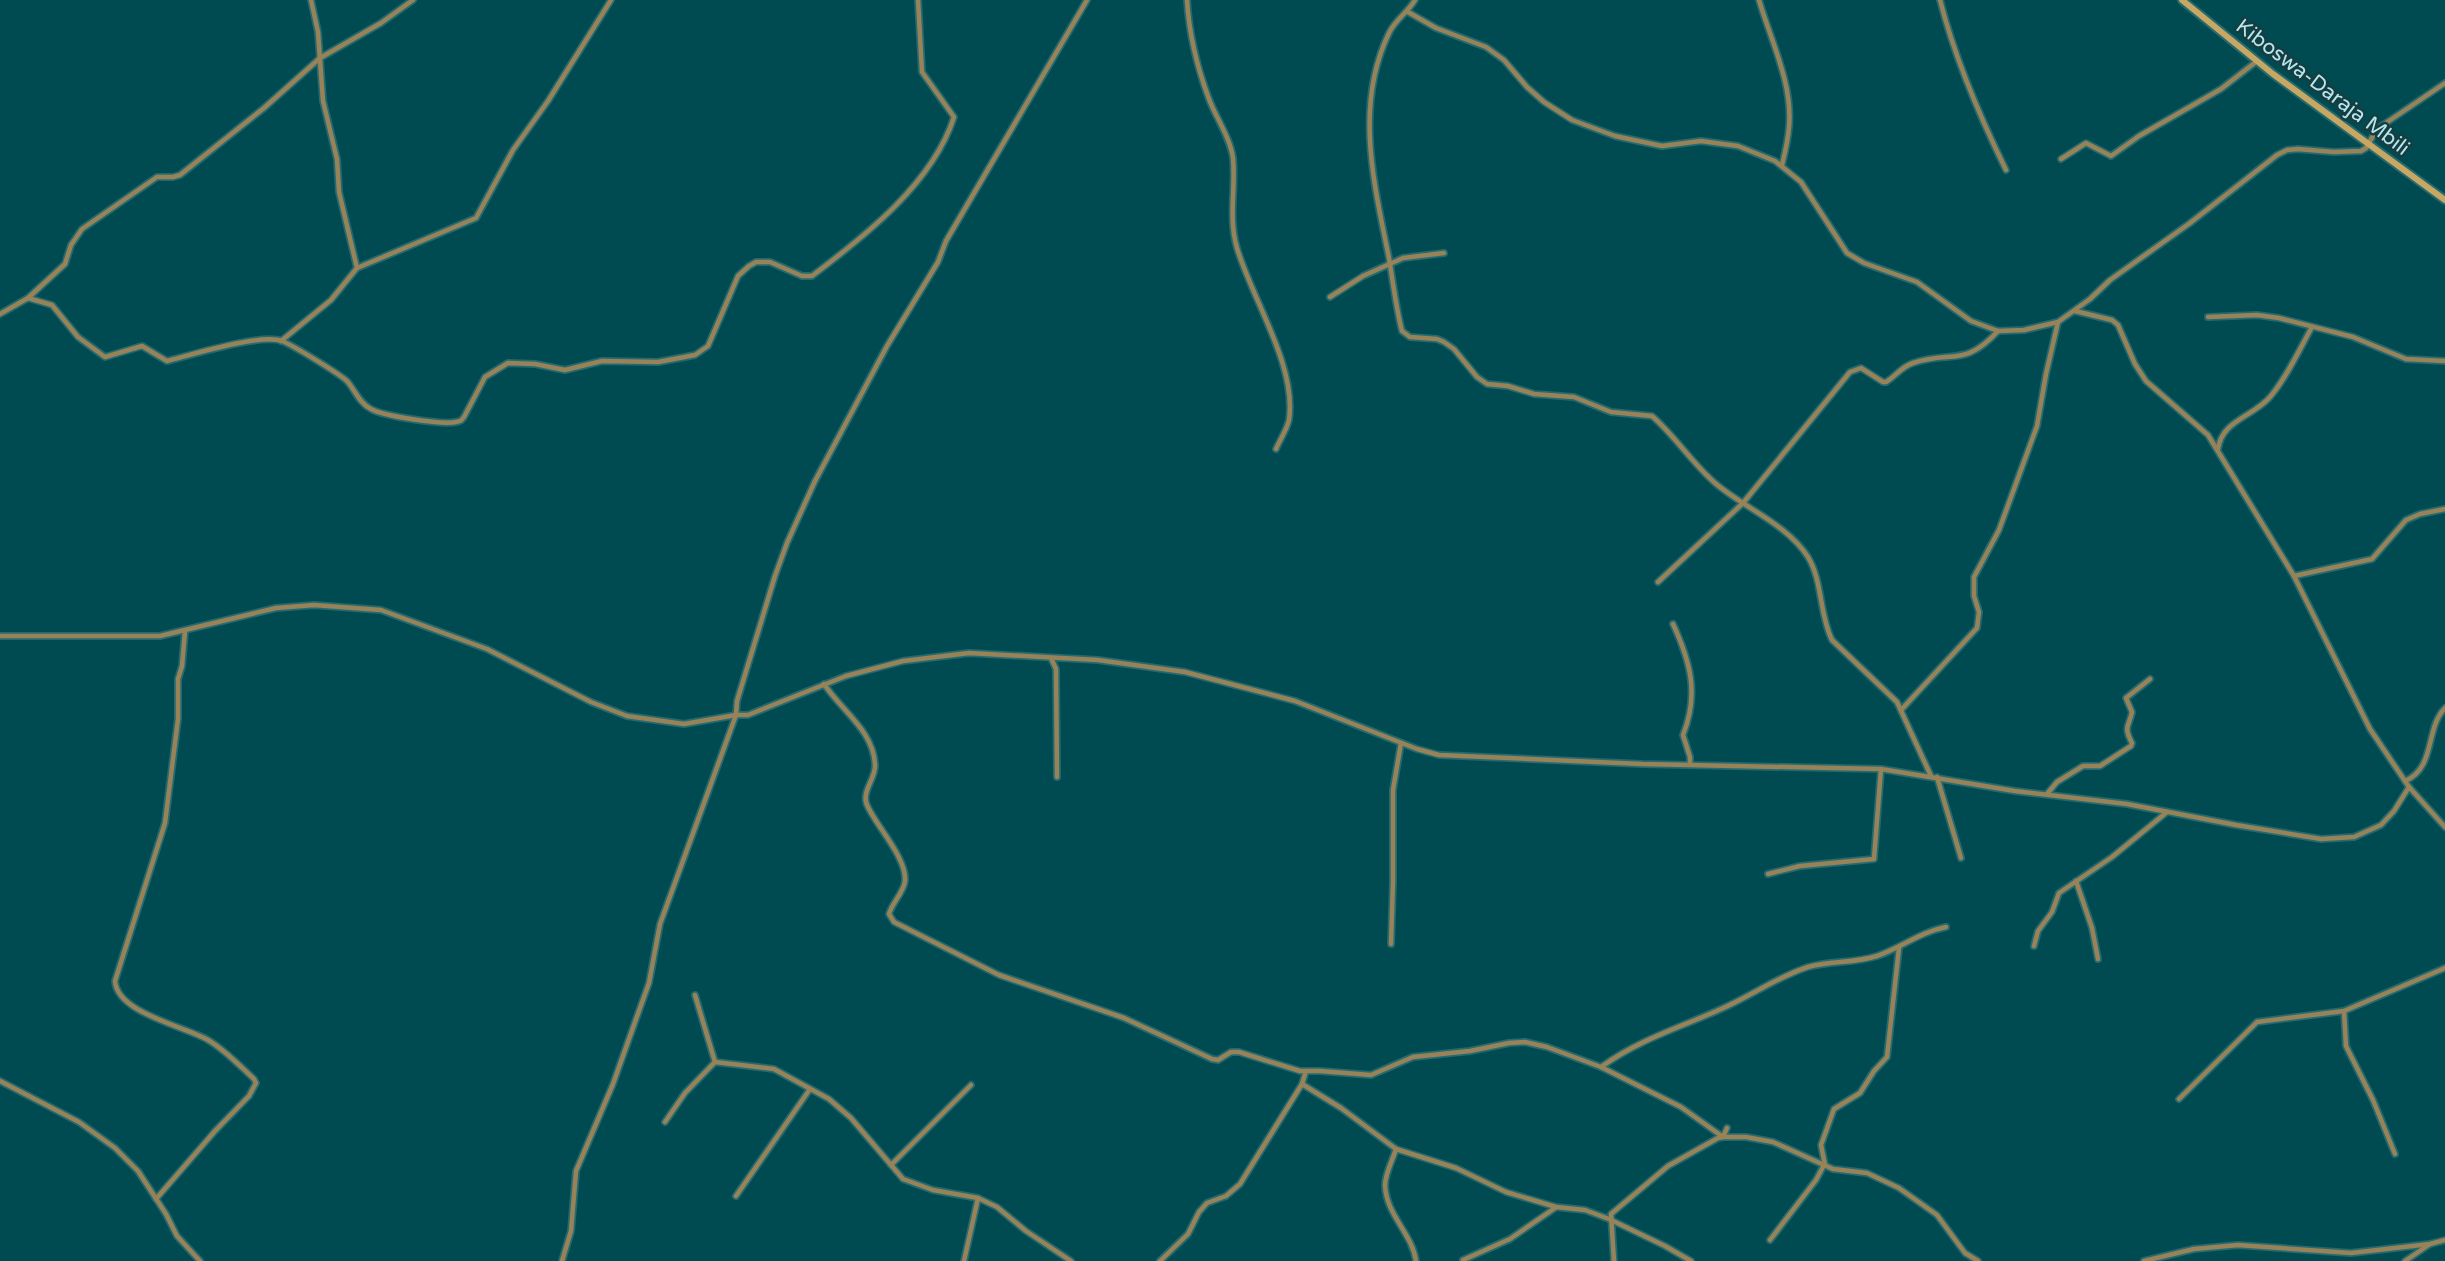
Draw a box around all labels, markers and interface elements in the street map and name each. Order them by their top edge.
street label: Kiboswa-Daraja Mbili [2231,14,2414,161]

